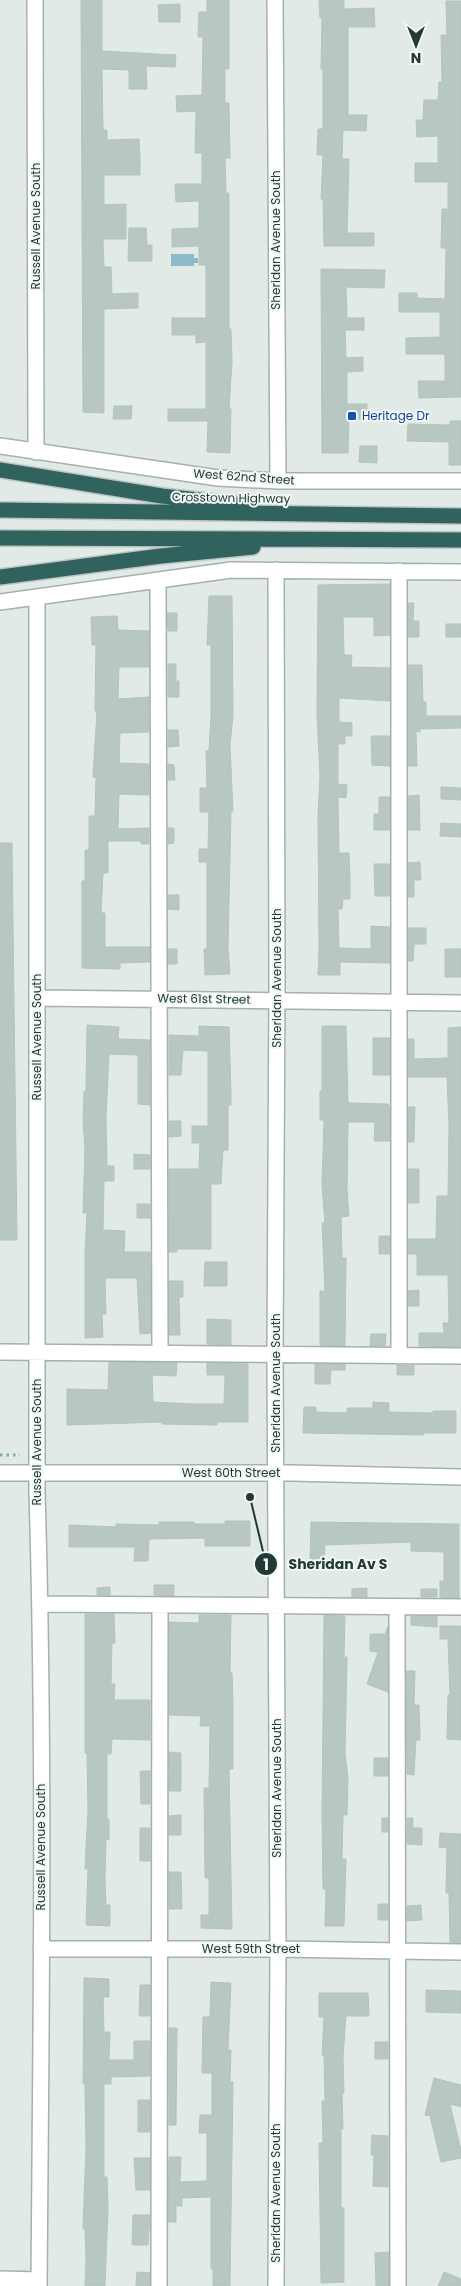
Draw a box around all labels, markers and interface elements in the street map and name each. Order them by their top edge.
north arrow [391,20,441,70]
text: N [411,48,421,68]
street label: Russell Avenue South [27,163,44,289]
street label: Sheridan Avenue South [267,170,284,310]
place label: Heritage Dr [362,407,430,424]
marker: Heritage Dr [346,410,358,422]
street label: West 62nd Street [193,464,295,489]
street label: Crosstown Highway [172,488,291,507]
street label: Sheridan Avenue South [268,908,285,1048]
street label: Russell Avenue South [28,974,45,1100]
street label: West 61st Street [157,989,251,1008]
street label: Sheridan Avenue South [267,1313,284,1453]
street label: Russell Avenue South [28,1379,45,1505]
street label: West 60th Street [182,1464,280,1481]
callout: Sheridan Av S [254,1550,398,1579]
text: 1 [263,1554,269,1575]
text: Sheridan Av S [289,1554,388,1574]
street label: Sheridan Avenue South [268,1718,285,1858]
street label: Russell Avenue South [32,1784,49,1910]
street label: West 59th Street [202,1940,300,1957]
street label: Sheridan Avenue South [267,2123,284,2263]

